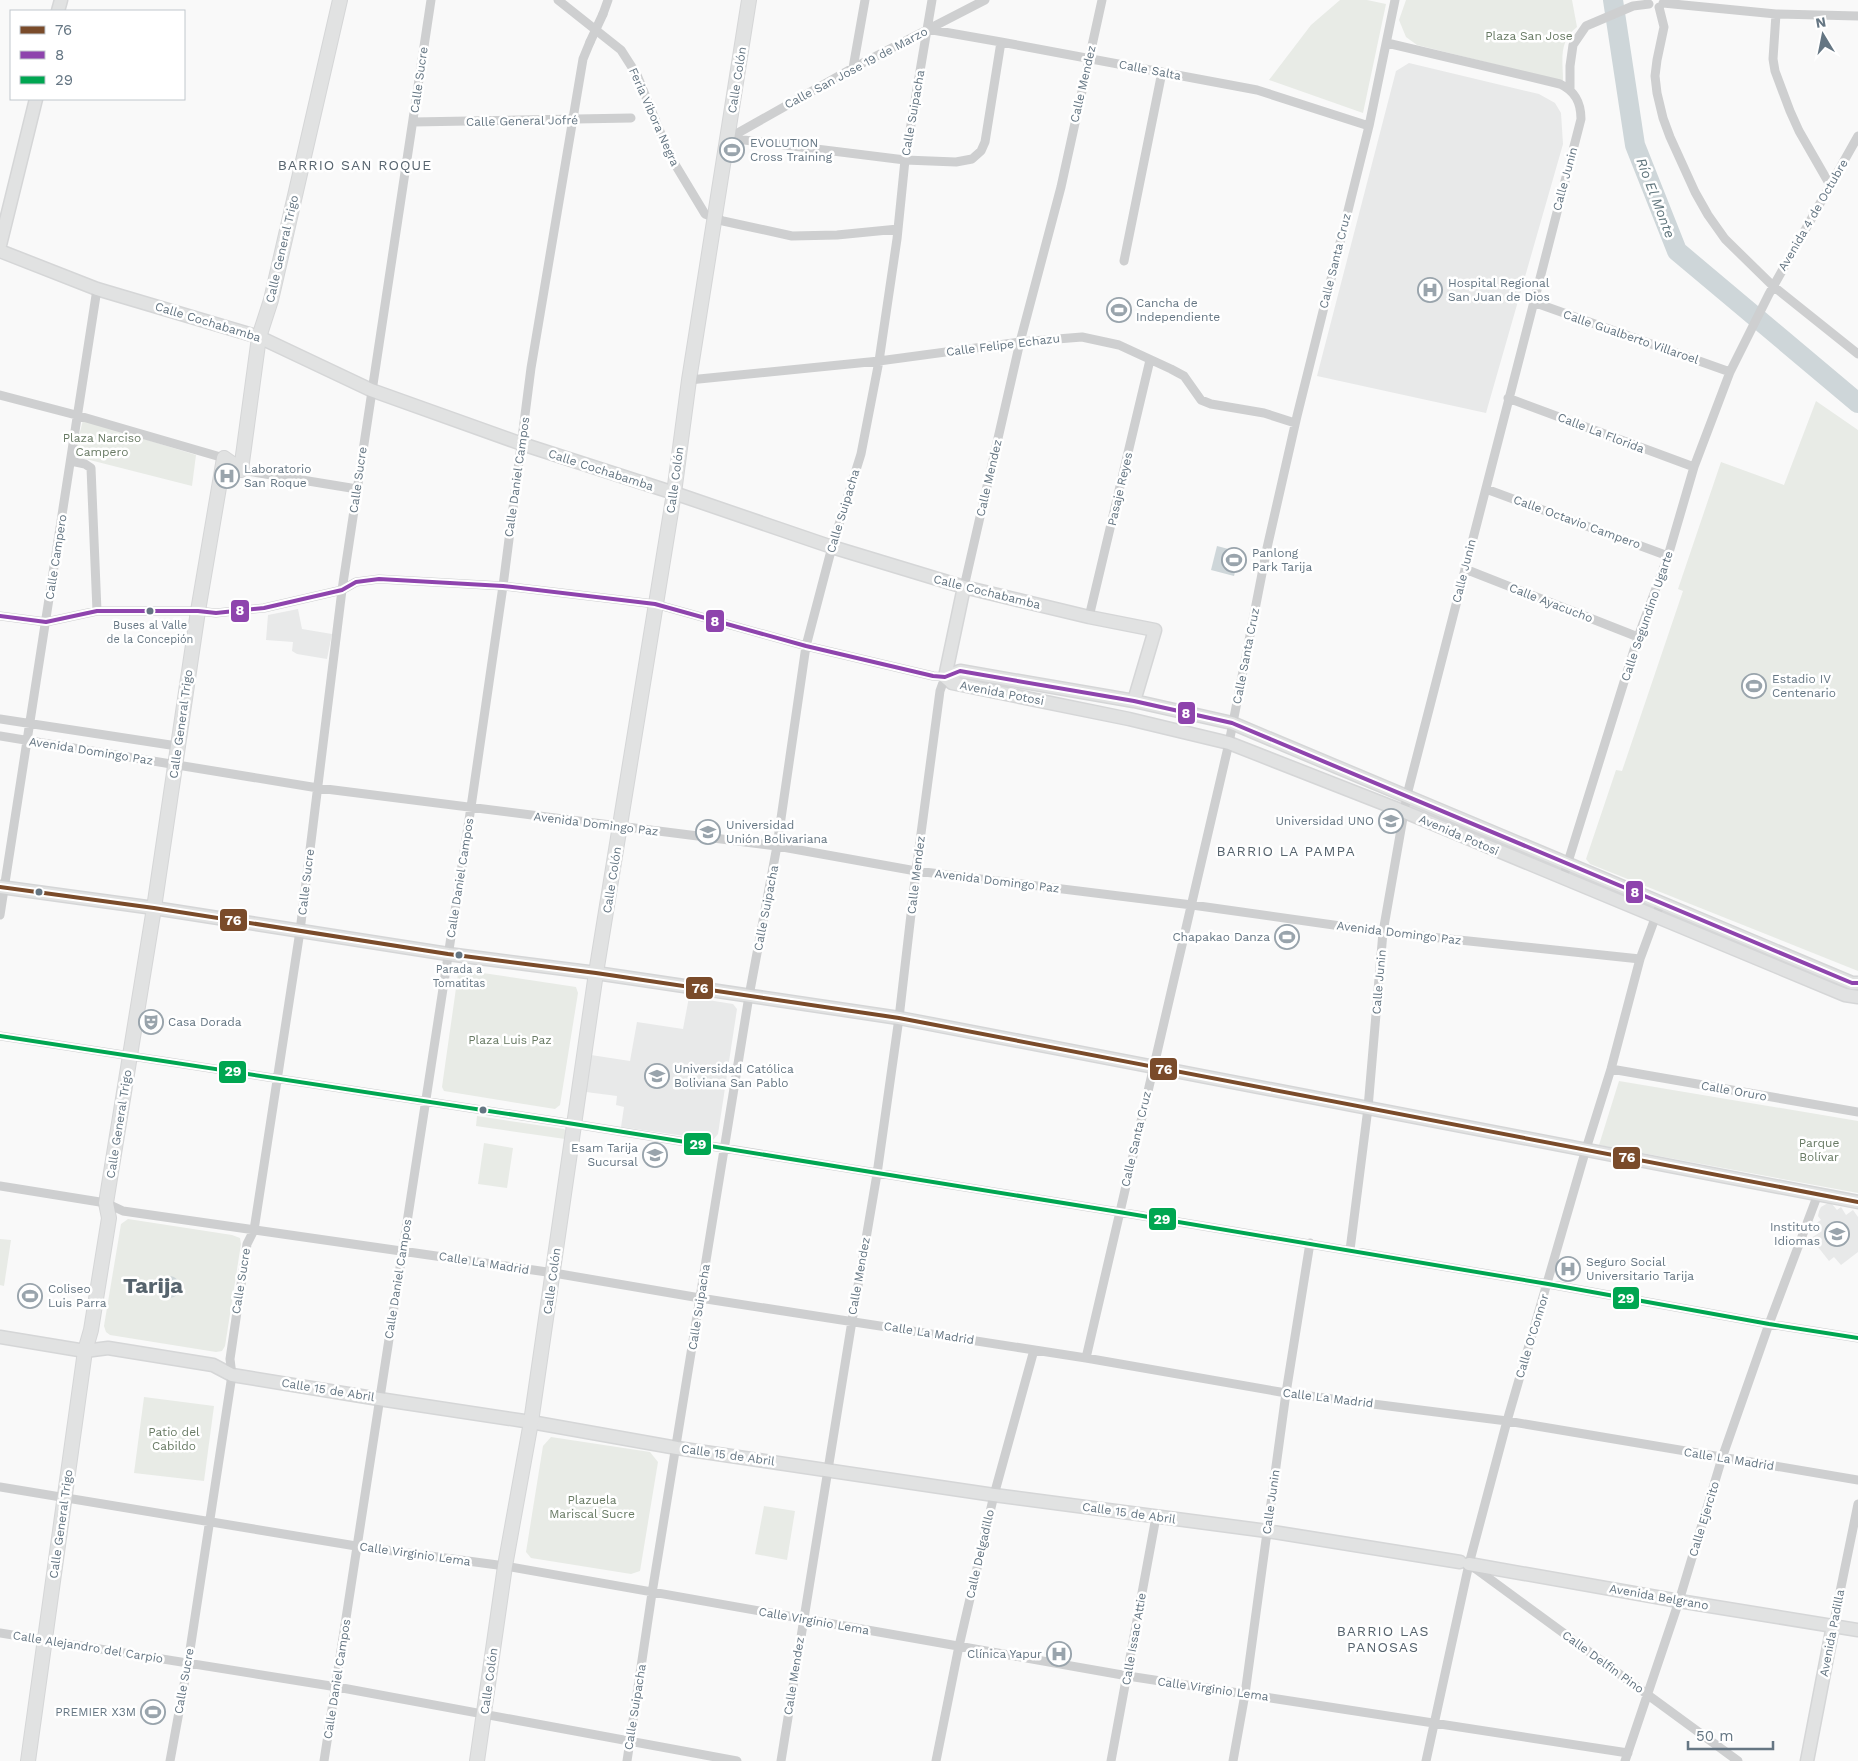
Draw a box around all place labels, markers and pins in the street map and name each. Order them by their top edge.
place label: EVOLUTION Cross Training [750,136,833,164]
sports icon: EVOLUTION Cross Training [719,137,745,163]
place label: Hospital Regional San Juan de Dios [1448,276,1550,304]
hospital icon: Hospital Regional San Juan de Dios [1417,277,1443,303]
place label: Cancha de Independiente [1136,296,1220,324]
sports icon: Cancha de Independiente [1106,297,1132,323]
place label: Laboratorio San Roque [244,462,312,490]
hospital icon: Laboratorio San Roque [214,463,240,489]
place label: Panlong Park Tarija [1252,546,1312,574]
sports icon: Panlong Park Tarija [1221,547,1247,573]
marker: Buses al Valle de la Concepión [145,606,155,616]
place label: Buses al Valle de la Concepión [107,619,193,646]
place label: Estadio IV Centenario [1772,672,1836,700]
sports icon: Estadio IV Centenario [1741,673,1767,699]
school or university icon: Universidad UNO [1378,808,1404,834]
place label: Universidad UNO [1275,814,1374,828]
place label: Universidad Unión Bolivariana [726,818,828,846]
school or university icon: Universidad Unión Bolivariana [695,819,721,845]
unlabelled marker [34,887,44,897]
sports icon: Chapakao Danza [1274,924,1300,950]
place label: Chapakao Danza [1172,930,1270,944]
marker: Parada a Tomatitas [454,950,464,960]
place label: Parada a Tomatitas [433,963,486,990]
theatre icon: Casa Dorada [138,1009,164,1035]
place label: Casa Dorada [168,1015,242,1029]
place label: Universidad Católica Boliviana San Pablo [674,1062,794,1090]
school or university icon: Universidad Católica Boliviana San Pablo [644,1063,670,1089]
unlabelled marker [478,1105,488,1115]
place label: Esam Tarija Sucursal [571,1141,638,1169]
school or university icon: Esam Tarija Sucursal [642,1142,668,1168]
place label: Instituto Idiomas [1770,1220,1820,1248]
school or university icon: Instituto Idiomas [1824,1221,1850,1247]
place label: Seguro Social Universitario Tarija [1586,1255,1694,1283]
hospital icon: Seguro Social Universitario Tarija [1555,1256,1581,1282]
place label: Coliseo Luis Parra [48,1282,107,1310]
sports icon: Coliseo Luis Parra [17,1283,43,1309]
hospital icon: Clínica Yapur [1046,1641,1072,1667]
place label: Clínica Yapur [967,1647,1042,1661]
sports icon: PREMIER X3M [140,1699,166,1725]
place label: PREMIER X3M [55,1705,136,1719]

